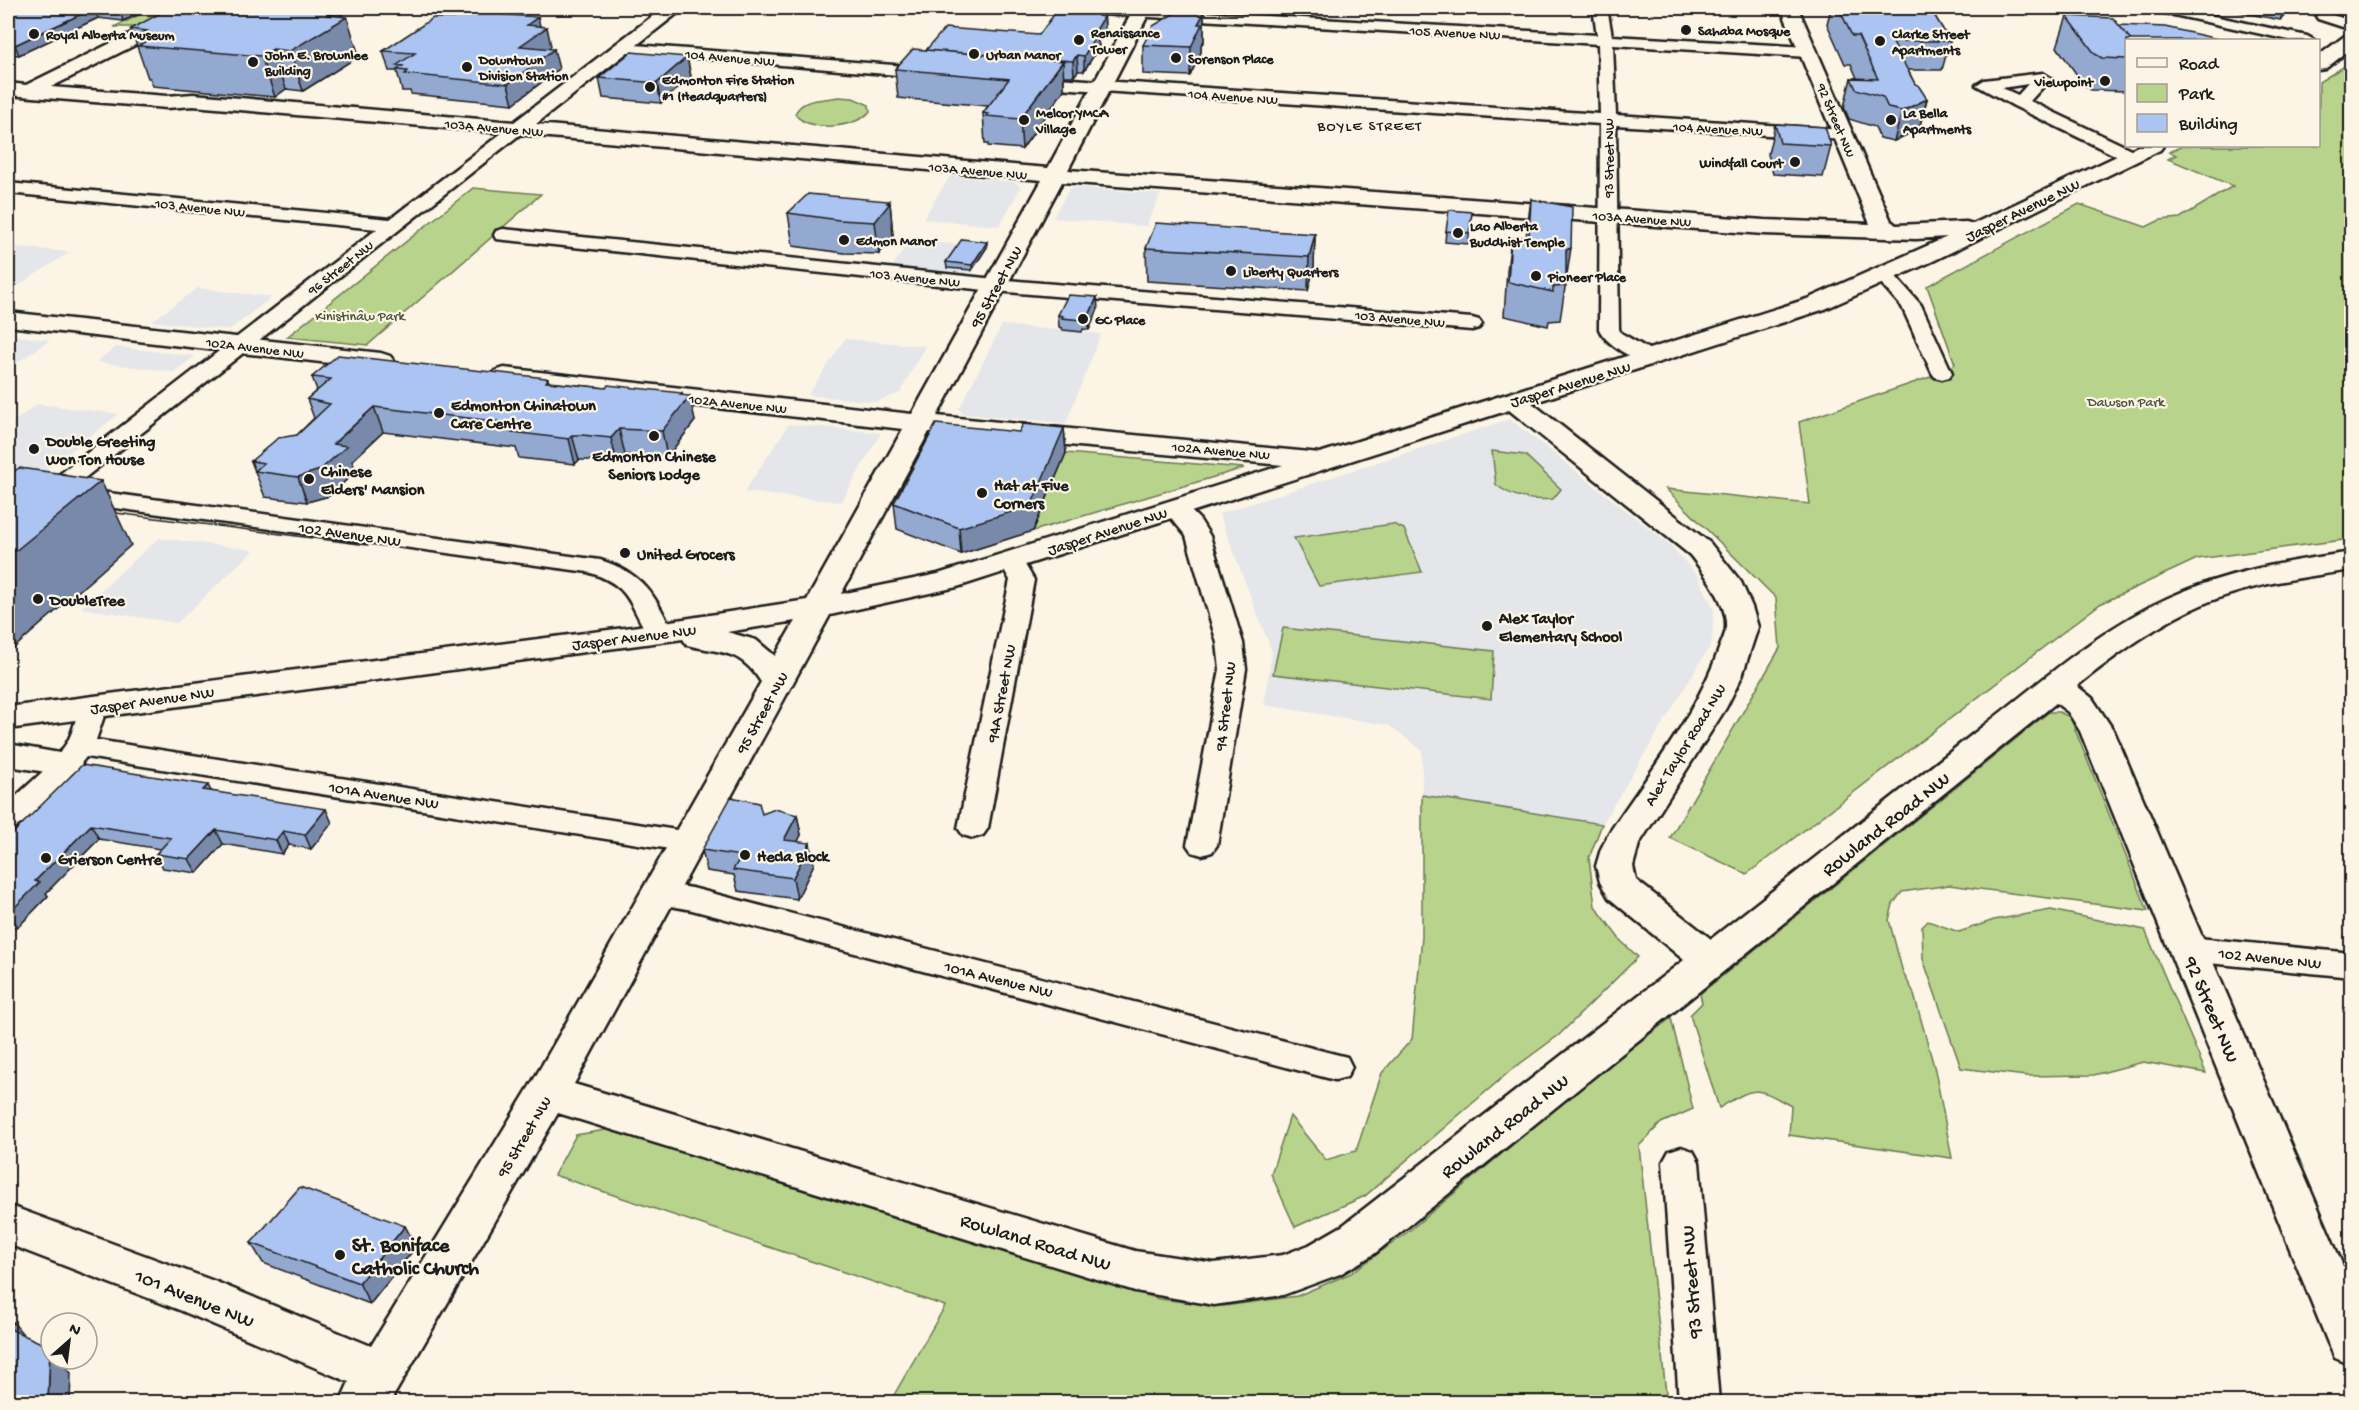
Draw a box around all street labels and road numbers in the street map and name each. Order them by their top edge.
street label: 105 Avenue NW [1408,24,1501,45]
street label: 104 Avenue NW [683,47,775,72]
street label: 92 Street NW [1811,80,1858,161]
street label: 104 Avenue NW [1186,87,1278,110]
street label: 103A Avenue NW [443,117,544,142]
street label: 93 Street NW [1602,118,1619,199]
street label: 104 Avenue NW [1671,120,1763,141]
street label: 103A Avenue NW [927,160,1028,185]
street label: Jasper Avenue NW [1963,176,2084,248]
street label: 103 Avenue NW [153,196,246,223]
street label: 103A Avenue NW [1591,208,1692,232]
street label: 96 Street NW [304,238,378,301]
street label: 95 Street NW [967,243,1029,333]
street label: 103 Avenue NW [868,266,961,293]
street label: 103 Avenue NW [1353,308,1446,333]
street label: 102A Avenue NW [204,335,305,364]
street label: Jasper Avenue NW [1509,359,1634,414]
street label: 102A Avenue NW [687,392,788,419]
street label: 102A Avenue NW [1170,440,1271,465]
street label: Jasper Avenue NW [1046,505,1171,562]
street label: 102 Avenue NW [296,520,402,553]
street label: Jasper Avenue NW [571,622,698,657]
street label: 94A Street NW [984,643,1022,745]
street label: 94 Street NW [1212,660,1242,753]
street label: 95 Street NW [733,669,795,759]
street label: Alex Taylor Road NW [1642,681,1732,810]
street label: Jasper Avenue NW [89,684,216,721]
street label: Rowland Road NW [1818,769,1956,883]
street label: 101A Avenue NW [326,779,440,816]
street label: 102 Avenue NW [2216,946,2322,975]
street label: 92 Street NW [2177,953,2242,1067]
street label: 101A Avenue NW [941,958,1055,1004]
street label: Rowland Road NW [1437,1071,1575,1185]
street label: 95 Street NW [494,1094,558,1182]
street label: Rowland Road NW [957,1210,1113,1278]
street label: 93 Street NW [1678,1224,1709,1340]
street label: 101 Avenue NW [129,1265,257,1335]

